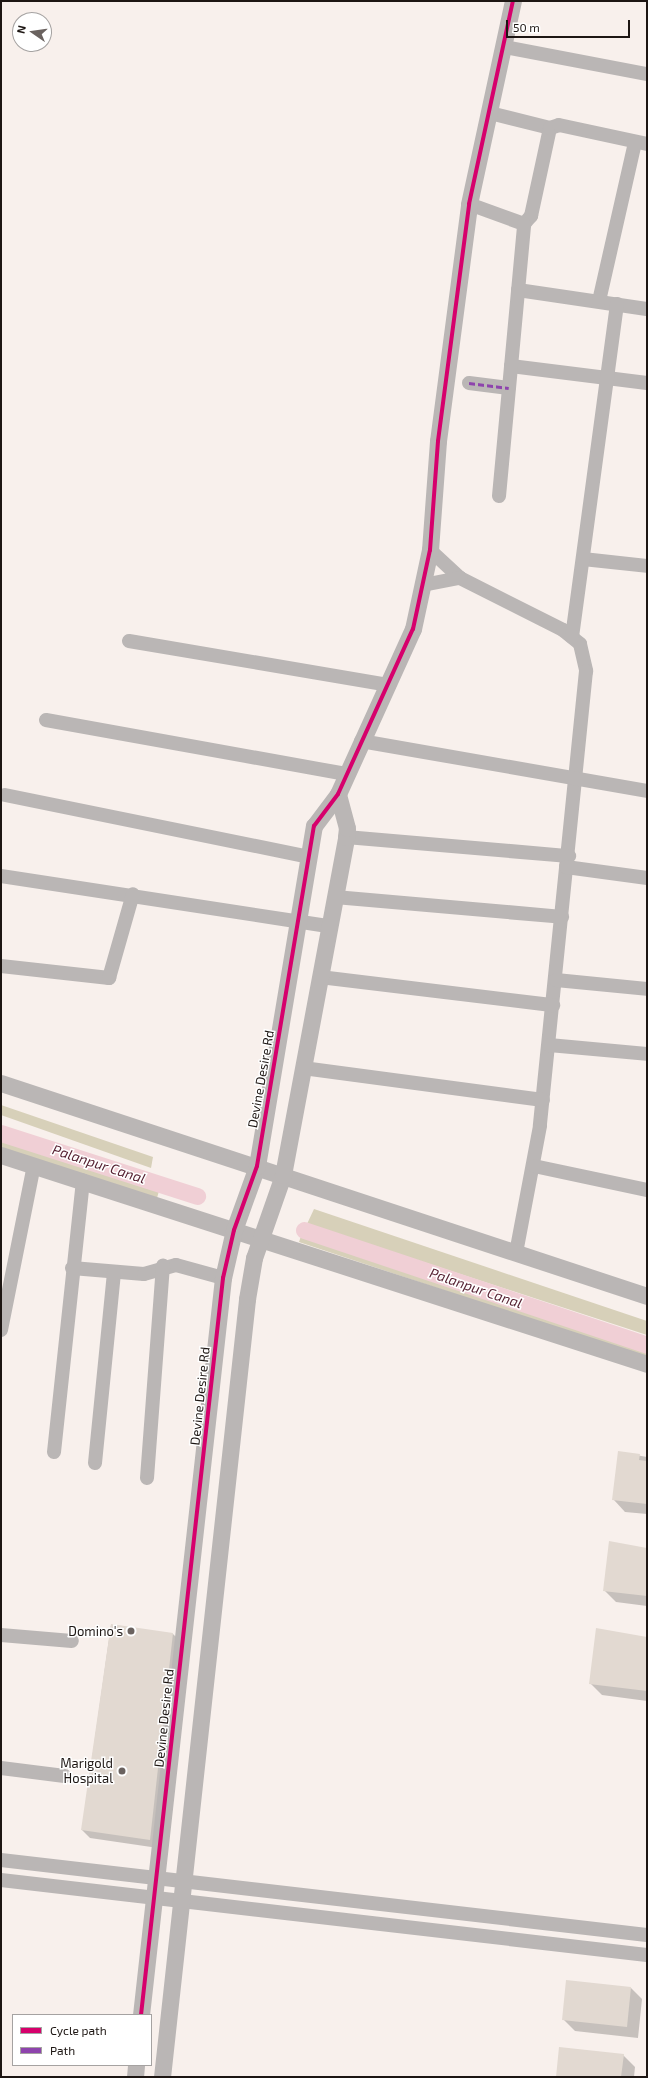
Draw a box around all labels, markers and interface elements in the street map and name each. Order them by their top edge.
north arrow [12,12,52,52]
scale bar [508,12,632,38]
text: 50 m [513,20,540,34]
text: N [14,24,28,35]
street label: Devine Desire Rd [245,1029,277,1129]
water label: Palanpur Canal [50,1141,148,1187]
water label: Palanpur Canal [427,1264,525,1312]
street label: Devine Desire Rd [187,1346,213,1446]
place label: Domino's [68,1623,123,1639]
marker: Domino's [126,1626,136,1636]
street label: Devine Desire Rd [151,1668,177,1768]
place label: Marigold Hospital [60,1756,113,1787]
marker: Marigold Hospital [116,1765,128,1777]
legend [12,2014,152,2066]
text: Cycle path [50,2023,107,2037]
text: Path [50,2043,75,2057]

